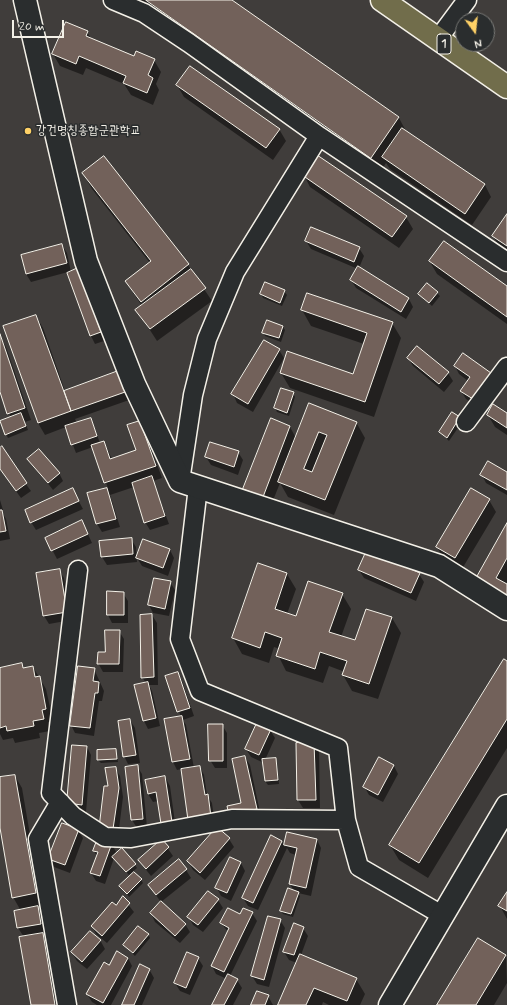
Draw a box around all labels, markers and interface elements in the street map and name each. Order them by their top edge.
scale bar [14,12,66,38]
north arrow [455,12,495,52]
text: 20 m [19,19,45,35]
road number: 1 [437,34,451,54]
text: N [473,35,483,50]
place label: 강건명칭종합군관학교 [36,123,141,139]
marker: 강건명칭종합군관학교 [23,126,33,136]

